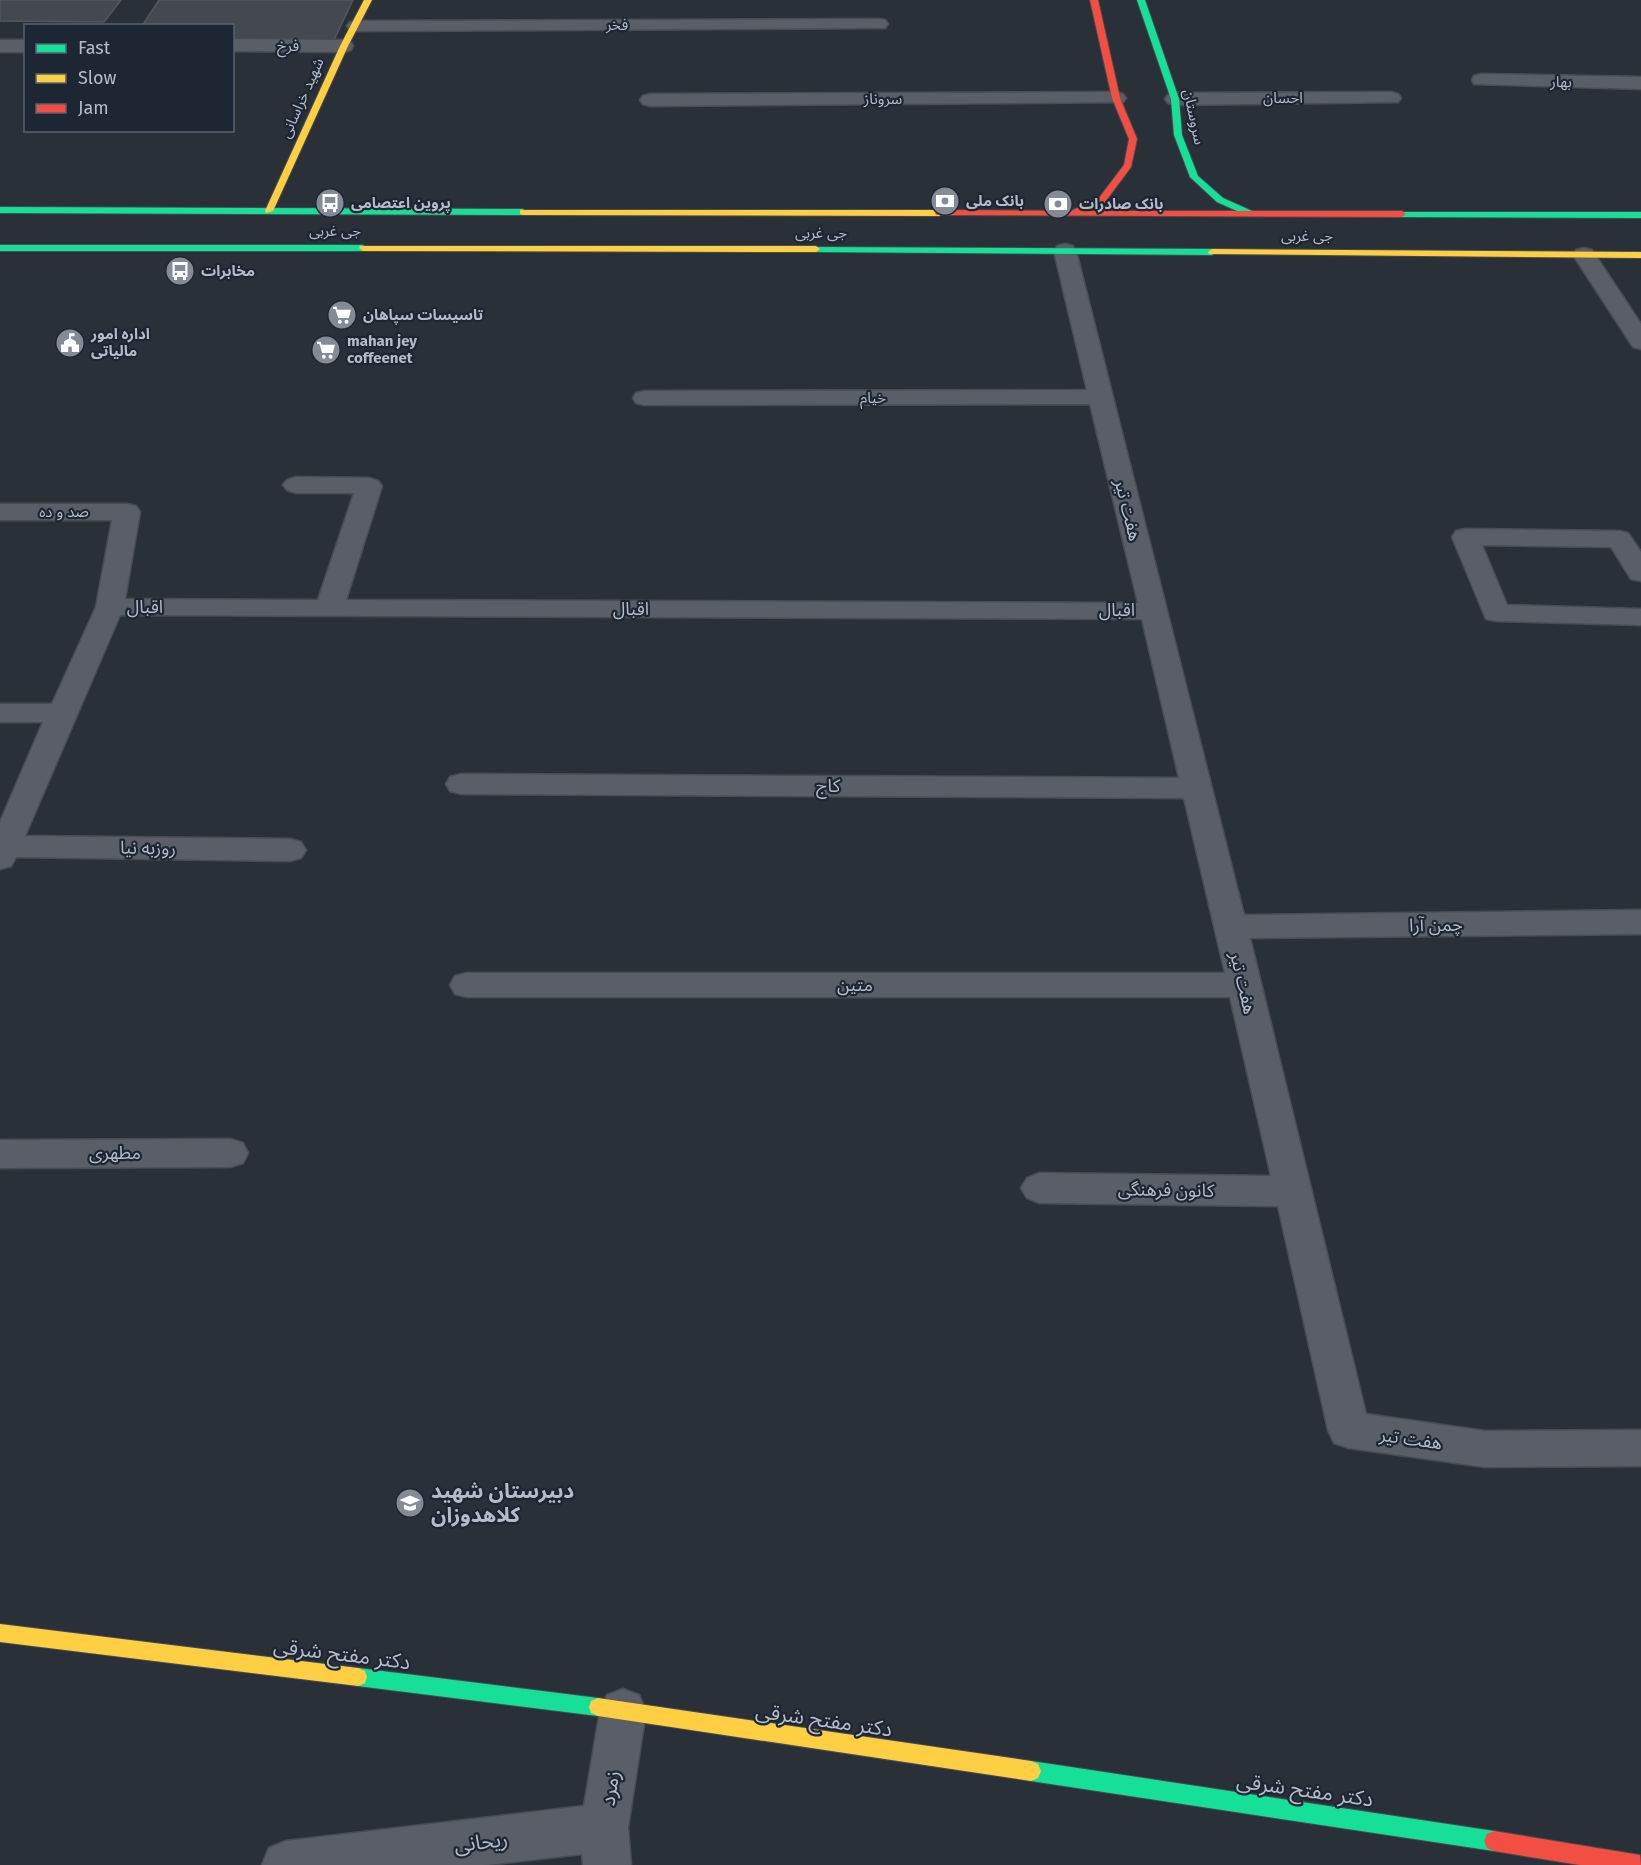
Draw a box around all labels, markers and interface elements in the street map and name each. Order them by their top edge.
street label: فخر [605,16,628,34]
legend [24,24,234,132]
text: Fast [78,37,111,59]
street label: فرخ [277,37,299,58]
street label: شهید خراسانی [276,55,328,141]
text: Slow [78,67,117,89]
street label: بهار [1549,73,1572,91]
street label: سروستان [1179,88,1209,147]
street label: احسان [1263,89,1303,107]
street label: سروناز [863,90,902,108]
text: Jam [78,97,109,119]
bank icon: بانک ملی [929,185,961,217]
bus stop icon: پروین اعتصامی [314,187,346,219]
bank icon: بانک صادرات [1042,188,1074,220]
place label: بانک ملی [966,192,1024,210]
place label: پروین اعتصامی [351,194,451,213]
place label: بانک صادرات [1079,195,1163,213]
street label: جی غربی [309,222,361,240]
street label: جی غربی [795,224,847,242]
street label: جی غربی [1281,227,1333,245]
bus stop icon: مخابرات [164,255,196,287]
place label: مخابرات [201,262,255,280]
supermarket icon: تاسیسات سپاهان [326,299,358,331]
place label: تاسیسات سپاهان [363,306,484,325]
place label: اداره امور مالیاتی [90,325,150,360]
public building icon: اداره امور مالیاتی [54,327,86,359]
place label: mahan jey coffeenet [347,332,417,367]
supermarket icon: mahan jey coffeenet [310,334,342,366]
street label: خیام [860,389,886,409]
street label: هفت تیر [1109,476,1146,543]
street label: صد و ده [39,503,89,521]
street label: اقبال [127,596,163,618]
street label: اقبال [613,598,649,620]
street label: اقبال [1099,599,1135,621]
street label: کاج [816,775,841,799]
street label: روزبه نیا [120,837,176,859]
street label: چمن آرا [1409,914,1463,937]
street label: هفت تیر [1225,949,1261,1016]
street label: متین [837,974,873,996]
street label: مطهری [89,1142,141,1164]
street label: کانون فرهنگی [1118,1178,1215,1202]
street label: هفت تیر [1377,1424,1444,1454]
place label: دبیرستان شهید کلاهدوزان [431,1478,574,1528]
school or university icon: دبیرستان شهید کلاهدوزان [394,1487,426,1519]
street label: دکتر مفتح شرقی [272,1633,412,1677]
street label: دکتر مفتح شرقی [754,1698,894,1744]
street label: زمرد [594,1768,626,1808]
street label: دکتر مفتح شرقی [1235,1768,1375,1814]
street label: ریحانی [453,1826,509,1858]

